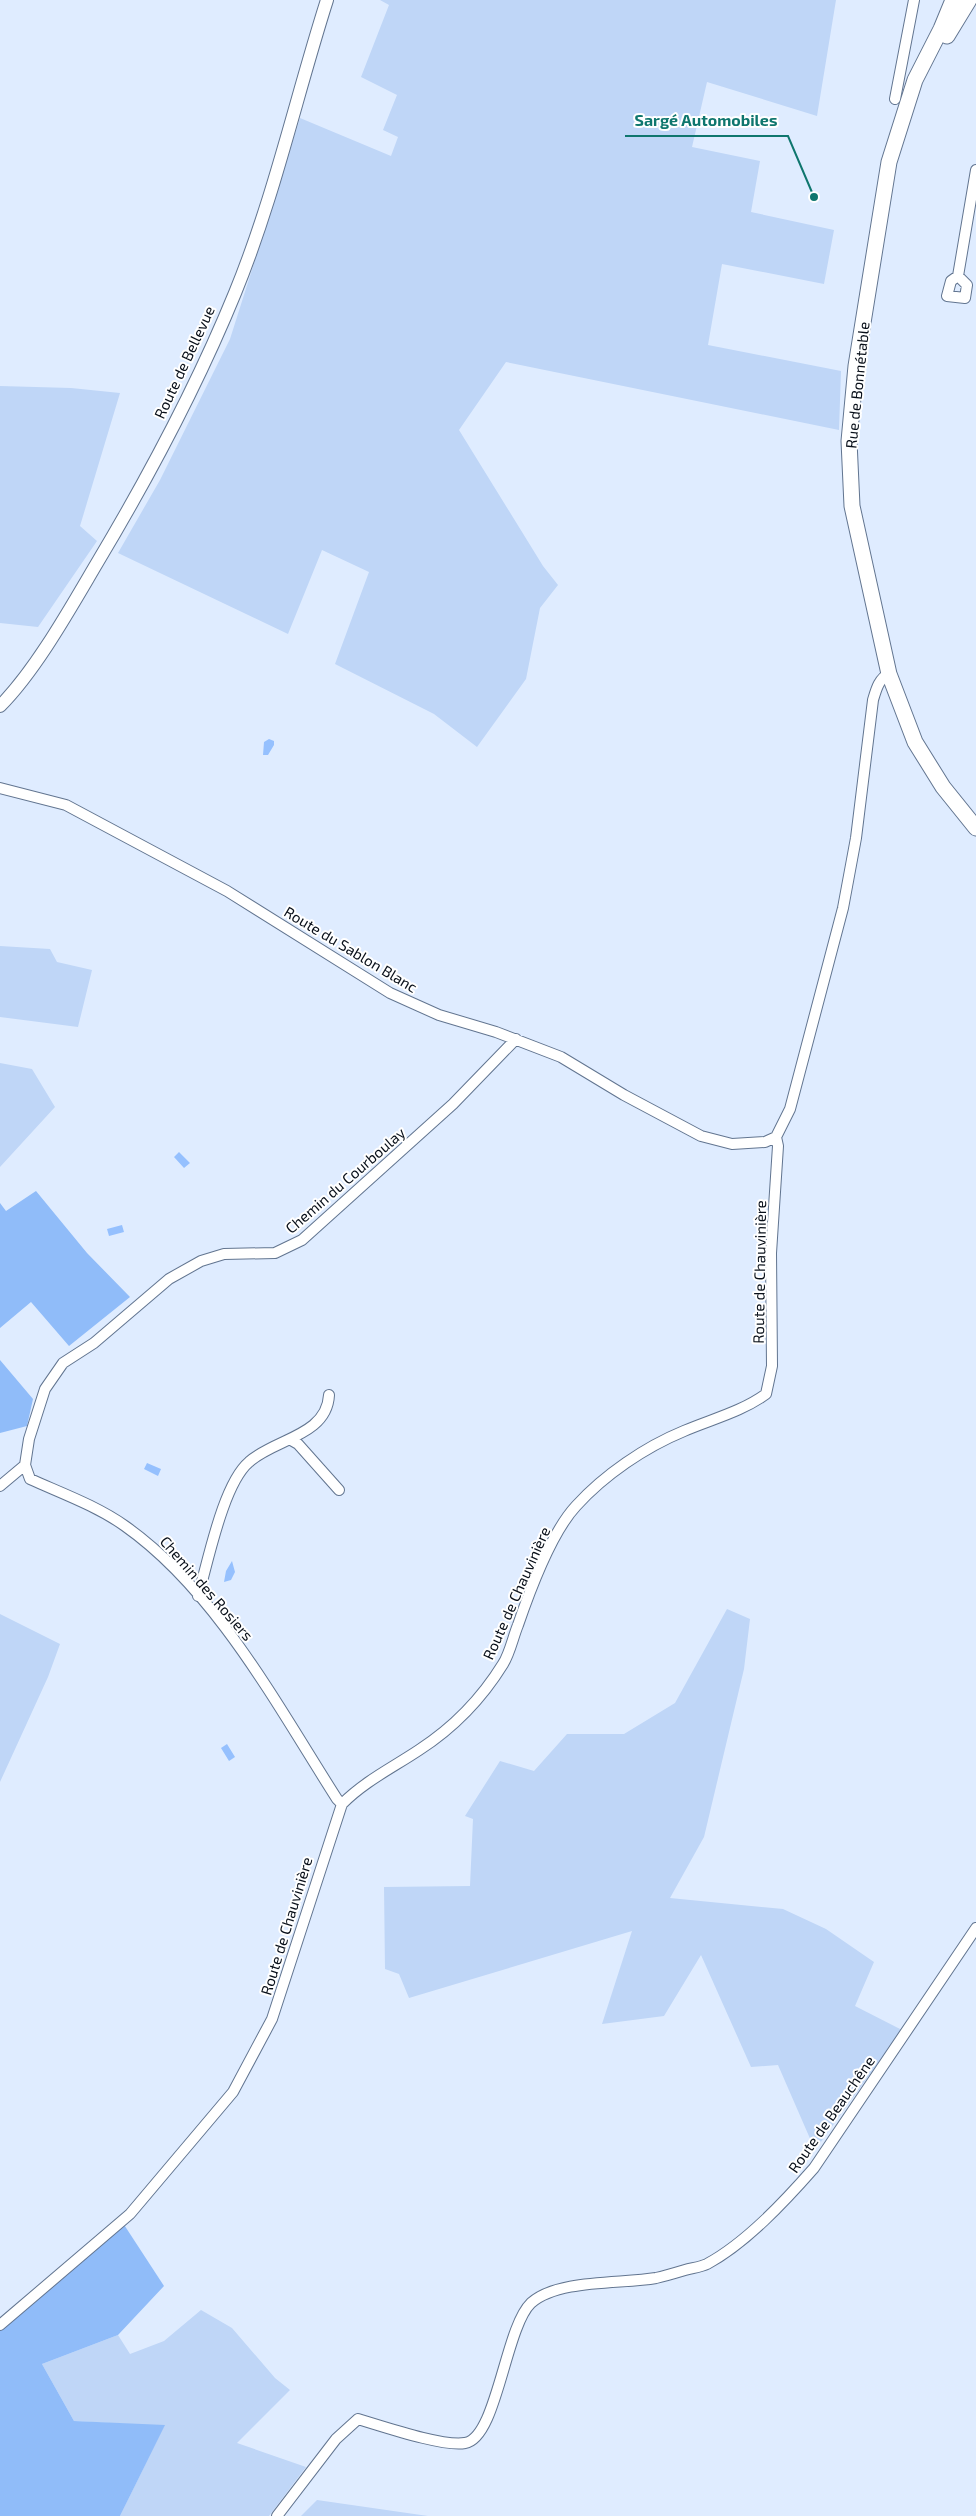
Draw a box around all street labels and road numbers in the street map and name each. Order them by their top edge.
street label: Route de Bellevue [150,303,218,421]
street label: Rue de Bonnétable [841,321,873,449]
street label: Route du Sablon Blanc [281,902,421,996]
street label: Chemin du Courboulay [282,1123,409,1237]
street label: Route de Chauvinière [749,1200,769,1344]
street label: Route de Chauvinière [479,1524,553,1662]
street label: Chemin des Rosiers [157,1532,257,1644]
street label: Route de Chauvinière [256,1855,316,1997]
street label: Route de Beauchêne [784,2052,878,2176]

